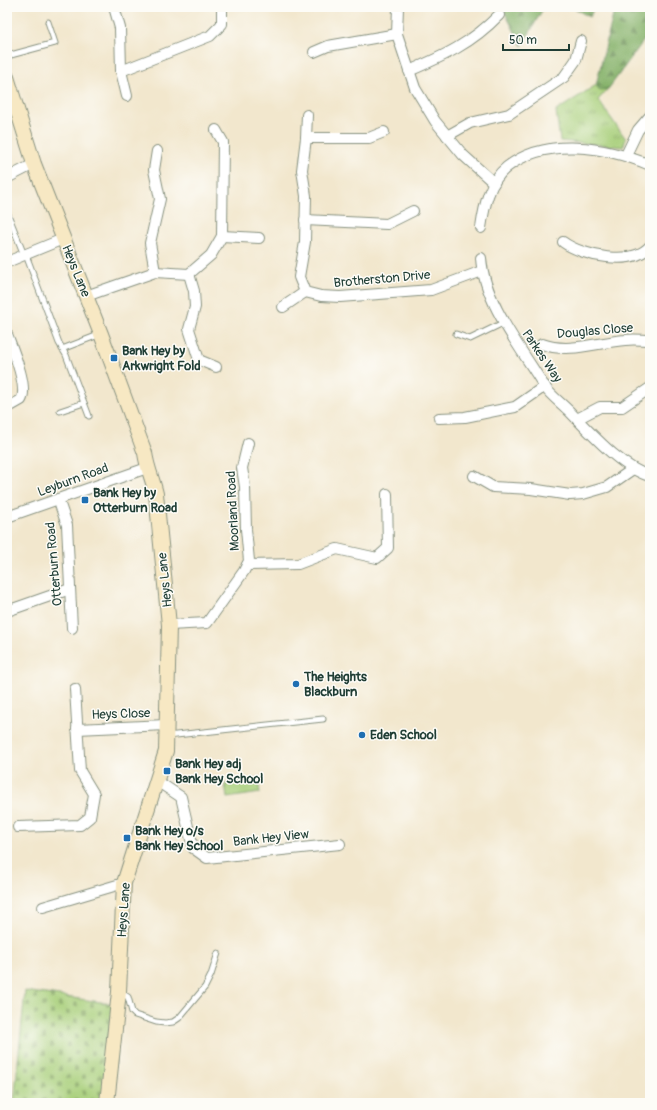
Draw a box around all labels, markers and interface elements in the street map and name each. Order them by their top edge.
scale bar [503,26,569,52]
text: 50 m [509,33,537,48]
street label: Heys Lane [58,242,94,300]
street label: Brotherston Drive [333,267,432,291]
street label: Douglas Close [556,320,634,342]
street label: Parkes Way [518,326,566,386]
place label: Bank Hey by Arkwright Fold [122,343,201,374]
marker: Bank Hey by Arkwright Fold [109,353,119,363]
street label: Leyburn Road [36,460,110,500]
street label: Moorland Road [223,471,243,551]
place label: Bank Hey by Otterburn Road [93,485,177,516]
marker: Bank Hey by Otterburn Road [80,495,90,505]
street label: Otterburn Road [42,521,66,607]
street label: Heys Lane [154,551,176,608]
place label: The Heights Blackburn [303,669,367,700]
marker: The Heights Blackburn [291,679,301,689]
street label: Heys Close [91,705,151,723]
place label: Eden School [370,727,437,743]
marker: Eden School [357,730,367,740]
place label: Bank Hey adj Bank Hey School [175,756,263,787]
marker: Bank Hey adj Bank Hey School [162,766,172,776]
place label: Bank Hey o/s Bank Hey School [135,823,223,854]
street label: Bank Hey View [232,826,310,850]
marker: Bank Hey o/s Bank Hey School [122,833,132,843]
street label: Heys Lane [114,881,134,938]

